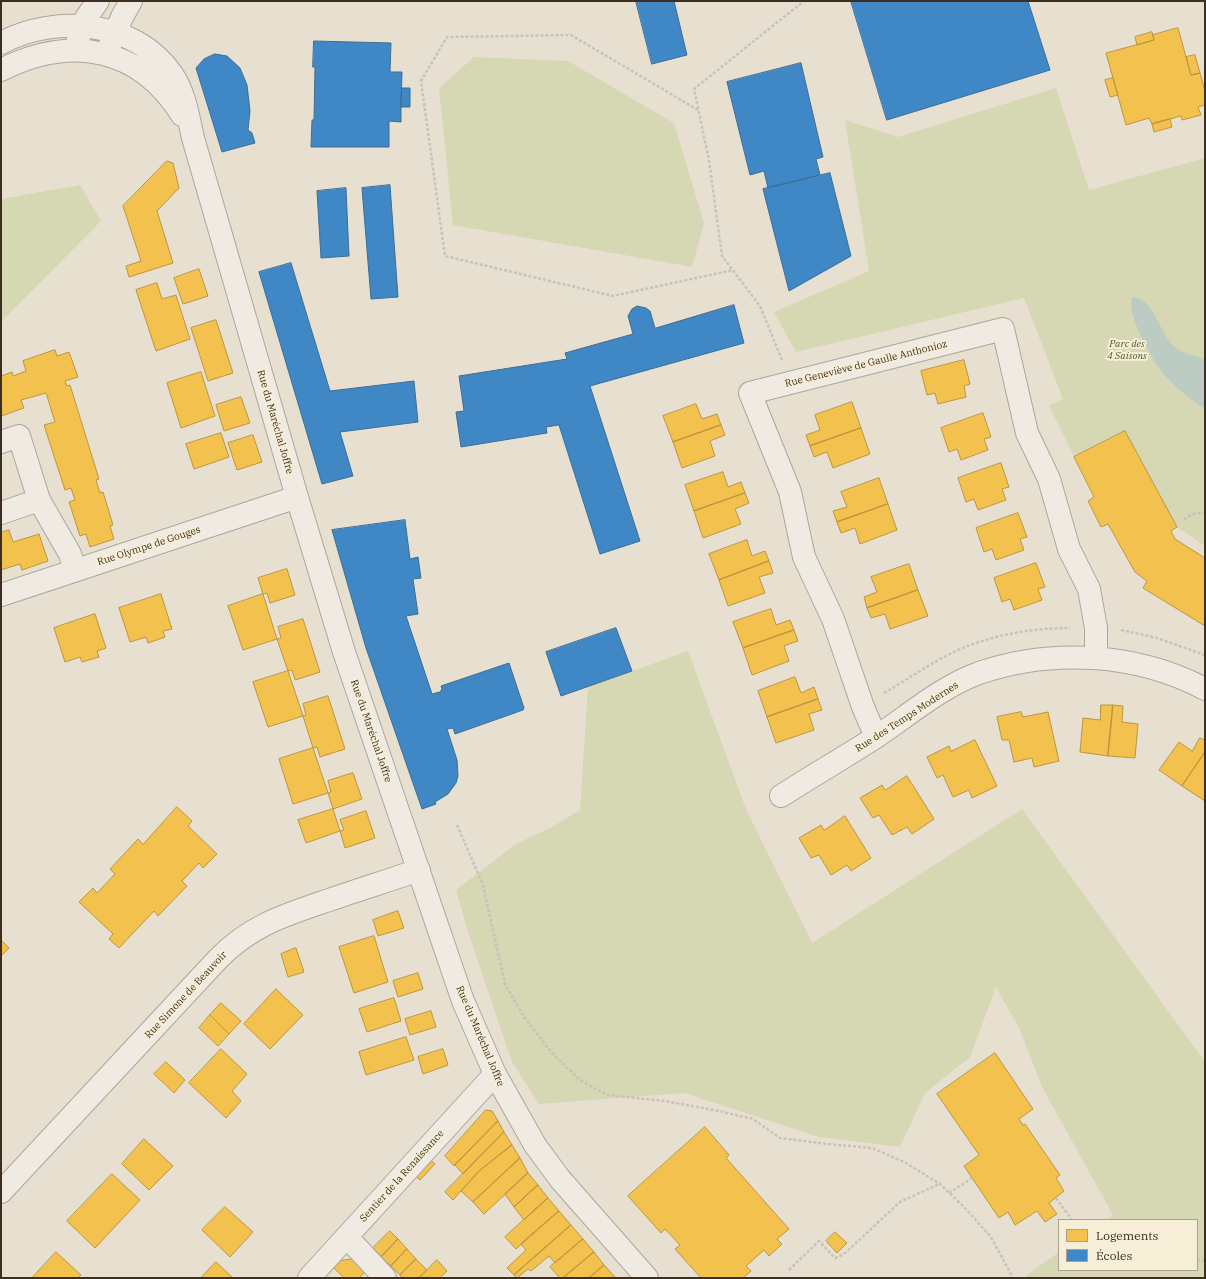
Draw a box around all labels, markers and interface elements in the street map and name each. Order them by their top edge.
street label: Rue Geneviève de Gaulle Anthonioz [784,338,948,390]
park label: Parc des 4 Saisons [1107,338,1147,362]
street label: Rue du Maréchal Joffre [254,368,296,476]
street label: Rue Olympe de Gouges [96,524,202,568]
street label: Rue du Maréchal Joffre [348,678,394,784]
street label: Rue des Temps Modernes [853,679,961,755]
street label: Rue Simone de Beauvoir [142,949,230,1041]
street label: Rue du Maréchal Joffre [453,984,507,1088]
street label: Sentier de la Renaissance [357,1127,447,1225]
legend [1058,1219,1198,1271]
text: Logements [1096,1228,1158,1243]
text: Écoles [1096,1248,1132,1263]

